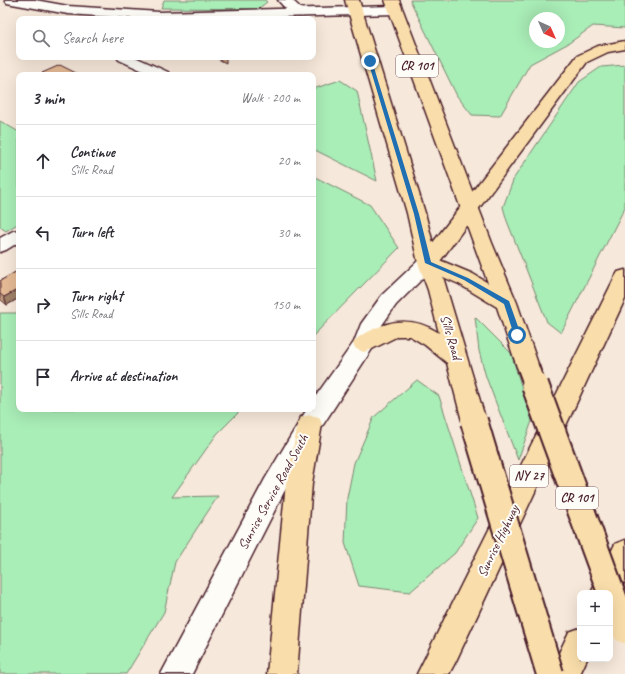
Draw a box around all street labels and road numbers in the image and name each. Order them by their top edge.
road number: CR 101 [396,55,438,77]
street label: Sills Road [437,313,466,364]
street label: Sunrise Service Road South [234,431,312,553]
road number: NY 27 [510,465,548,487]
road number: CR 101 [556,487,598,509]
street label: Sunrise Highway [473,501,523,580]

